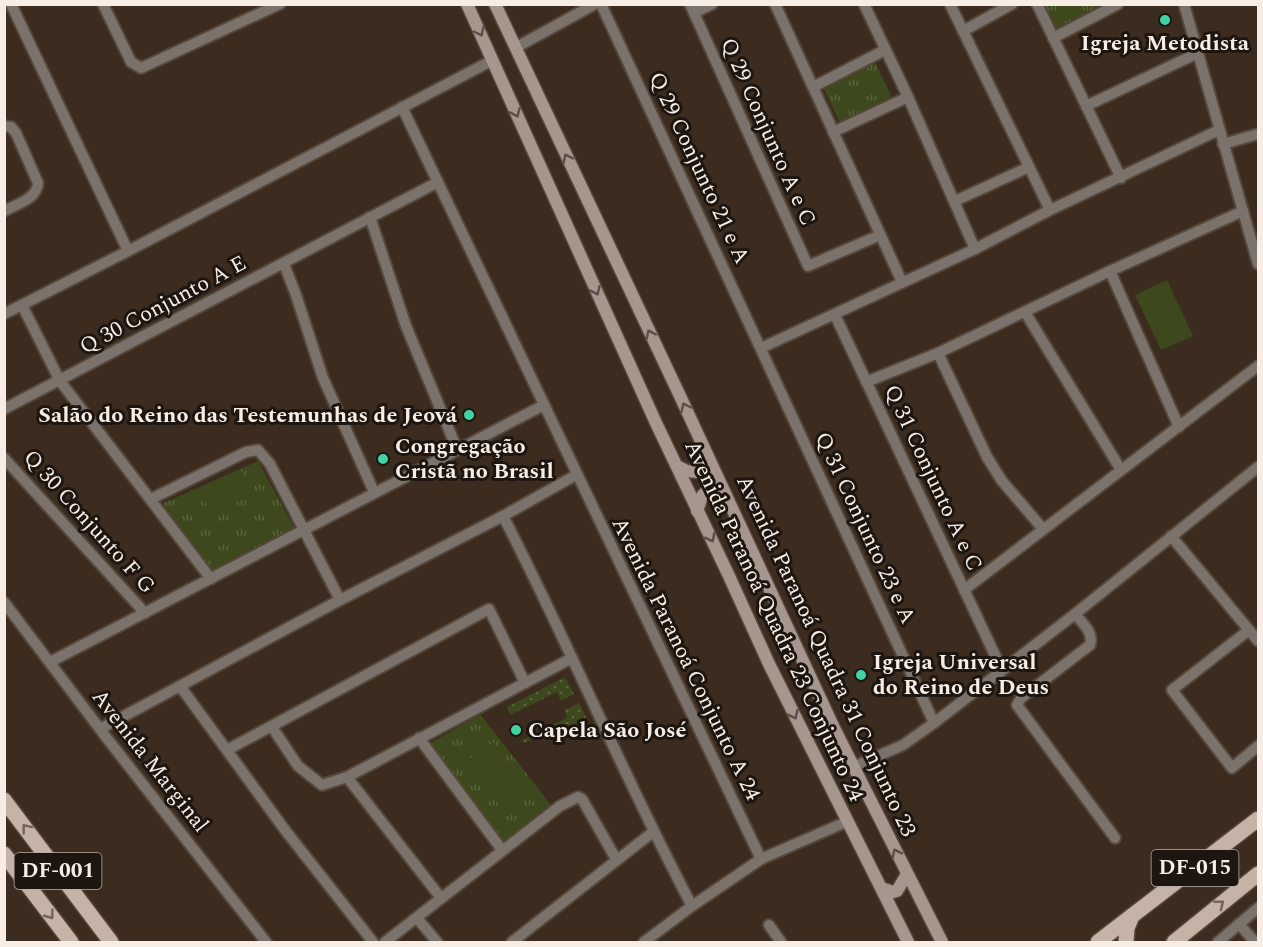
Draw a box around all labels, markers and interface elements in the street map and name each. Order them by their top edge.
marker: Igreja Metodista [1158,13,1172,27]
one-way arrow [472,26,484,37]
place label: Igreja Metodista [1081,27,1250,60]
street label: Q 29 Conjunto A e C [712,33,824,231]
street label: Q 29 Conjunto 21 e A [640,66,758,270]
one-way arrow [509,107,521,118]
one-way arrow [563,153,575,164]
street label: Q 30 Conjunto A E [74,247,252,363]
one-way arrow [589,285,601,296]
one-way arrow [646,329,658,340]
street label: Q 31 Conjunto A e C [875,379,991,577]
place label: Salão do Reino das Testemunhas de Jeová [38,399,458,432]
one-way arrow [681,403,693,414]
marker: Salão do Reino das Testemunhas de Jeová [462,408,476,422]
street label: Q 31 Conjunto 23 e A [806,426,924,630]
place label: Congregação Cristã no Brasil [395,430,554,488]
street label: Avenida Paranoá Quadra 23 Conjunto 24 [675,435,873,807]
street label: Q 30 Conjunto F G [15,442,163,602]
marker: Congregação Cristã no Brasil [376,452,390,466]
street label: Avenida Paranoá Quadra 31 Conjunto 23 [727,470,925,842]
street label: Avenida Paranoá Conjunto A 24 [603,512,769,806]
one-way arrow [703,532,715,543]
place label: Igreja Universal do Reino de Deus [873,646,1049,704]
marker: Igreja Universal do Reino de Deus [854,668,868,682]
street label: Avenida Marginal [83,682,217,840]
one-way arrow [786,708,798,719]
place label: Capela São José [528,714,687,747]
marker: Capela São José [509,723,523,737]
one-way arrow [23,824,34,835]
one-way arrow [892,849,903,859]
road number: DF-015 [1152,850,1238,886]
road number: DF-001 [14,853,101,889]
one-way arrow [1213,901,1224,912]
one-way arrow [43,908,54,919]

